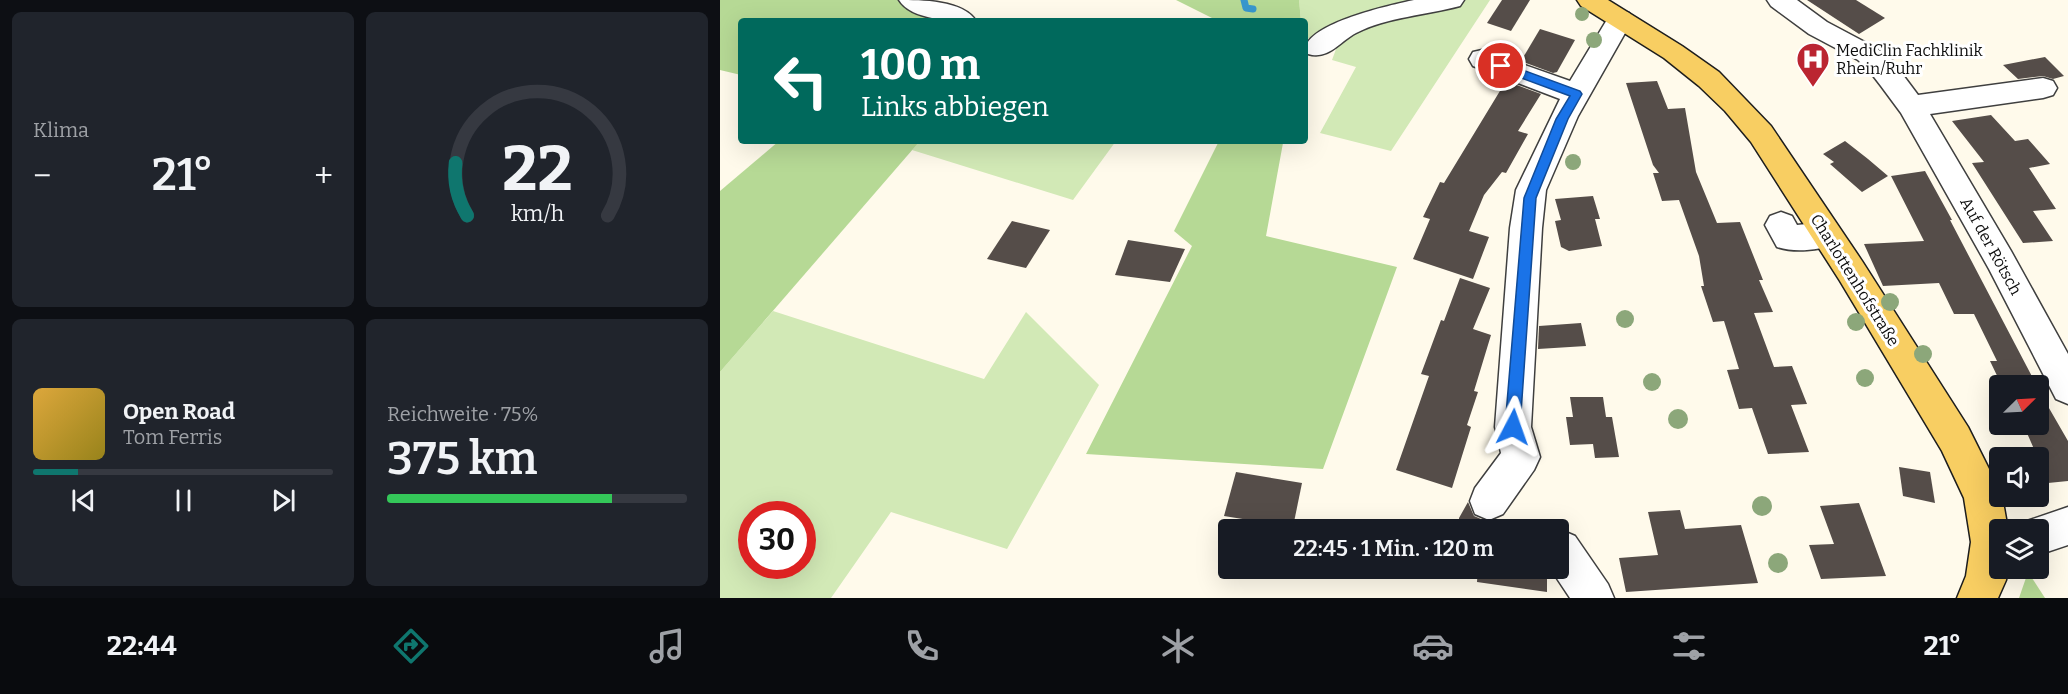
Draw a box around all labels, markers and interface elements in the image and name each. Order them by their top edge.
text: 100 m [861,40,980,90]
pin [1475,40,1526,91]
hospital icon: MediClin Fachklinik Rhein/Ruhr [1795,41,1831,88]
place label: MediClin Fachklinik Rhein/Ruhr [1836,41,1983,78]
icon: left [762,42,840,120]
icon: arrive [1484,49,1517,82]
text: Links abbiegen [861,91,1049,123]
text: Klima [33,118,89,142]
text: 22 [502,132,572,207]
text: 21° [152,148,214,202]
text: − [33,156,51,196]
text: + [314,156,333,196]
street label: Auf der Rötsch [1956,194,2026,298]
text: km/h [510,202,564,228]
street label: Charlottenhofstraße [1807,211,1903,349]
north arrow [1989,375,2049,435]
map controls [1989,375,2049,579]
position arrow [1481,395,1545,459]
text: Open Road [123,398,235,425]
text: Reichweite · 75% [387,402,538,426]
text: Tom Ferris [123,425,222,449]
text: 375 km [387,432,537,486]
button: sound [1989,447,2049,507]
icon: previous [67,484,100,517]
icon: pause [167,484,200,517]
icon: next [267,484,300,517]
speed limit sign: 30 [738,501,816,579]
button: layers [1989,519,2049,579]
text: 22:45 · 1 Min. · 120 m [1293,535,1494,562]
icon: directions [390,625,432,667]
icon: music [646,625,688,667]
icon: phone [901,625,943,667]
icon: climate [1157,625,1199,667]
icon: car [1412,625,1454,667]
icon: filters [1668,625,1710,667]
text: 22:44 [107,630,177,662]
text: 21° [1923,630,1961,662]

